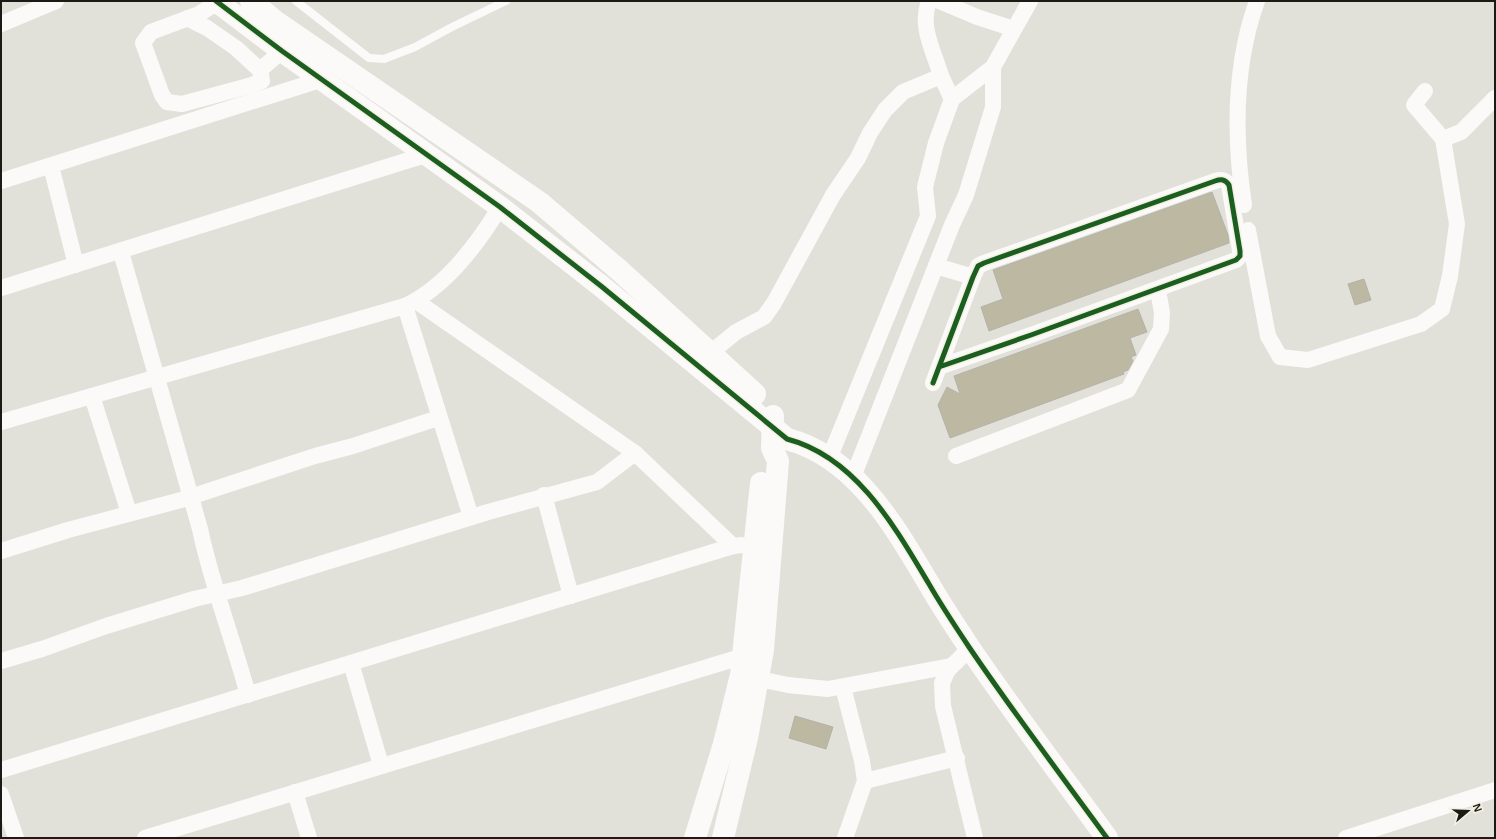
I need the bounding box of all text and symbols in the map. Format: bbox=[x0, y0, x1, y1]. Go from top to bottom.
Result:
north arrow bbox=[1448, 791, 1488, 831]
text: N bbox=[1470, 802, 1484, 814]

